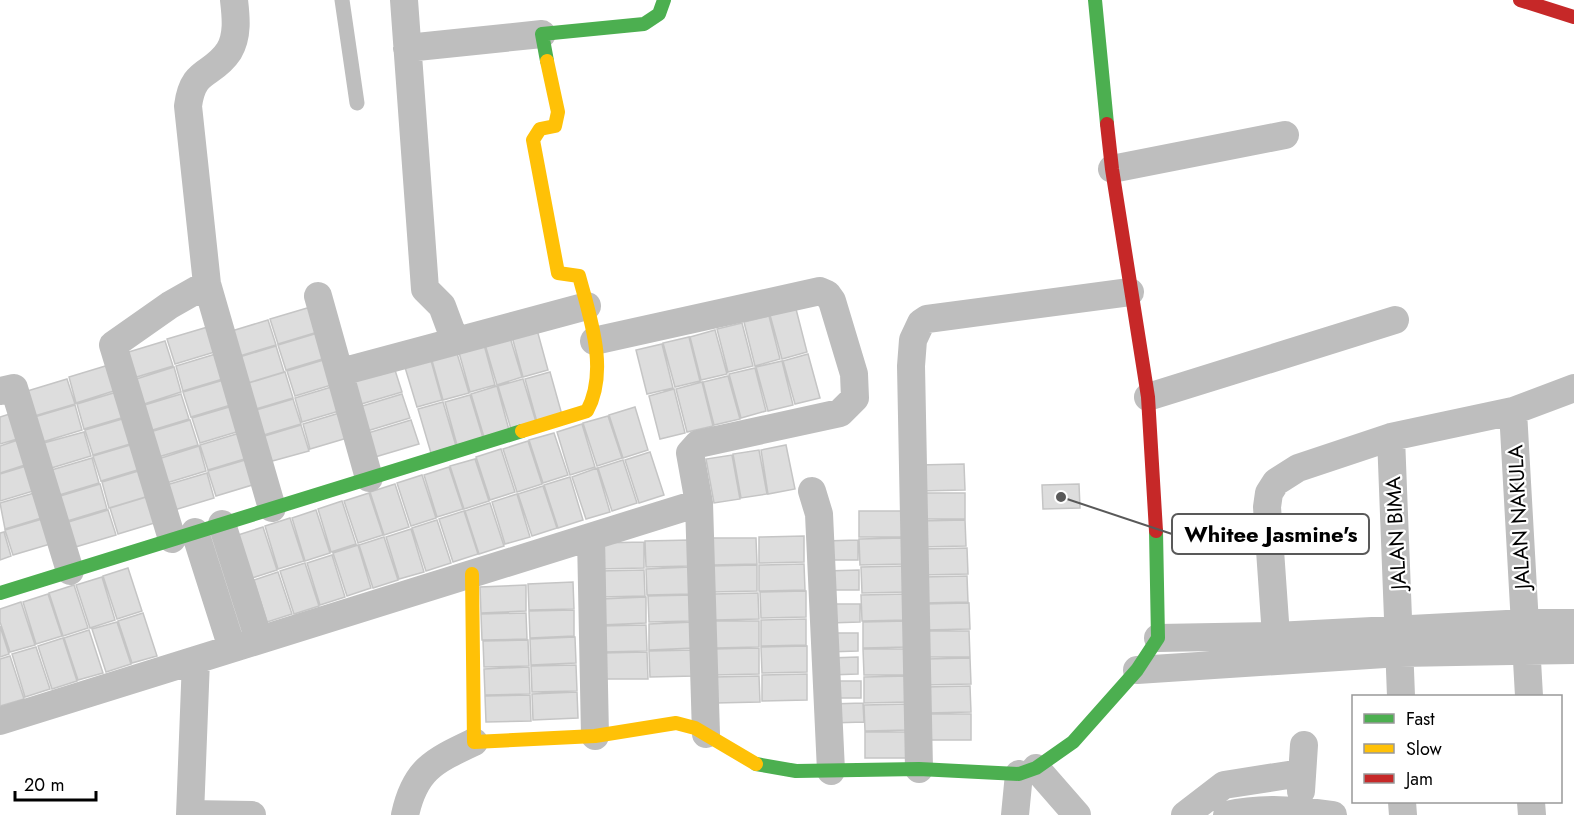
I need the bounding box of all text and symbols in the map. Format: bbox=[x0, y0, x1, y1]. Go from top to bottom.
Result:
street label: JALAN NAKULA bbox=[1500, 444, 1538, 593]
street label: JALAN BIMA bbox=[1378, 476, 1414, 593]
callout: Whitee Jasmine's bbox=[1172, 514, 1369, 554]
text: Whitee Jasmine's bbox=[1184, 518, 1358, 550]
legend bbox=[1352, 695, 1562, 803]
text: Fast bbox=[1406, 706, 1435, 732]
text: Slow bbox=[1406, 736, 1443, 762]
scale bar bbox=[15, 764, 96, 802]
text: Jam bbox=[1404, 766, 1433, 792]
text: 20 m bbox=[24, 772, 64, 798]

